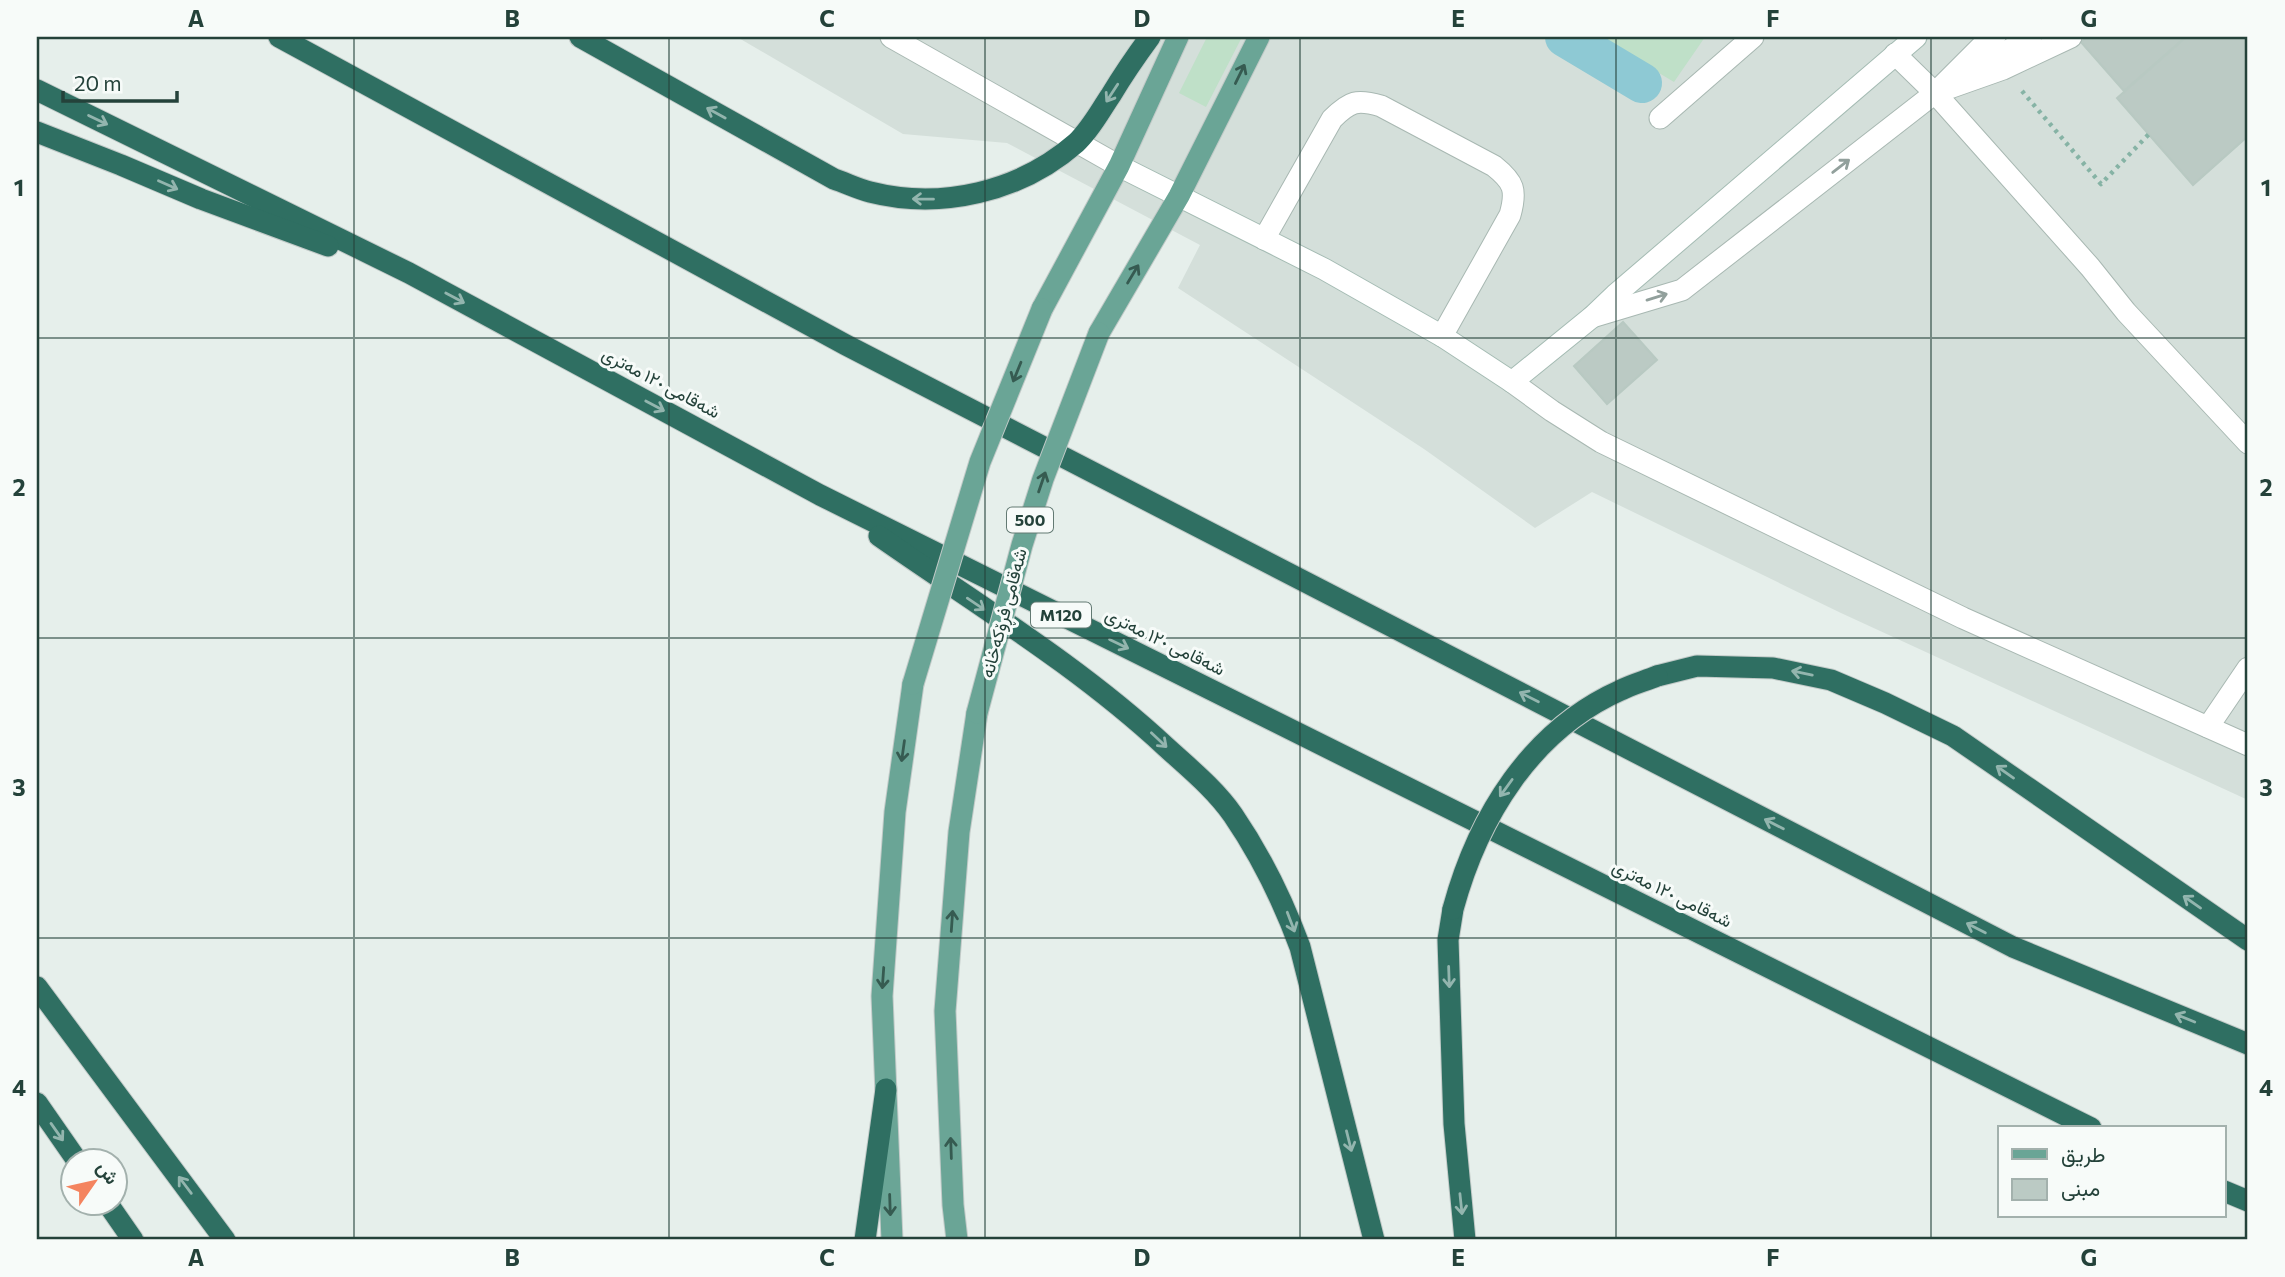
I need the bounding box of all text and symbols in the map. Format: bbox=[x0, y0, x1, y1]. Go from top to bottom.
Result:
text: A bbox=[188, 4, 205, 32]
text: B bbox=[504, 4, 520, 32]
text: C bbox=[819, 4, 835, 32]
text: D bbox=[1134, 4, 1151, 32]
text: E bbox=[1451, 4, 1465, 32]
text: F bbox=[1766, 4, 1780, 32]
text: G bbox=[2081, 4, 2097, 32]
scale bar bbox=[63, 60, 177, 104]
one-way arrow bbox=[1234, 64, 1248, 85]
text: 20 m bbox=[74, 70, 122, 95]
one-way arrow bbox=[1105, 83, 1119, 103]
one-way arrow bbox=[706, 106, 727, 119]
one-way arrow bbox=[87, 114, 108, 128]
one-way arrow bbox=[1831, 158, 1850, 173]
text: 1 bbox=[14, 173, 24, 201]
text: 1 bbox=[2261, 173, 2271, 201]
one-way arrow bbox=[157, 179, 178, 192]
one-way arrow bbox=[912, 192, 935, 206]
one-way arrow bbox=[1126, 265, 1140, 285]
one-way arrow bbox=[1646, 290, 1668, 303]
one-way arrow bbox=[444, 292, 465, 305]
street label: شەقامی ١٢٠ مەتری bbox=[598, 342, 724, 423]
one-way arrow bbox=[1009, 360, 1022, 382]
one-way arrow bbox=[645, 399, 665, 413]
one-way arrow bbox=[1037, 472, 1049, 494]
text: 2 bbox=[12, 473, 26, 501]
text: 2 bbox=[2259, 473, 2273, 501]
road number: 500 bbox=[1007, 508, 1053, 533]
street label: شەقامی فڕۆکەخانە bbox=[975, 546, 1036, 681]
one-way arrow bbox=[966, 597, 985, 611]
road number: M120 bbox=[1031, 602, 1091, 628]
street label: شەقامی ١٢٠ مەتری bbox=[1102, 603, 1229, 680]
one-way arrow bbox=[1108, 638, 1129, 652]
one-way arrow bbox=[1791, 666, 1814, 680]
one-way arrow bbox=[1519, 690, 1539, 704]
one-way arrow bbox=[1150, 731, 1167, 748]
one-way arrow bbox=[897, 740, 910, 762]
one-way arrow bbox=[1996, 765, 2015, 779]
text: 3 bbox=[12, 773, 26, 801]
text: 3 bbox=[2259, 773, 2273, 801]
one-way arrow bbox=[1499, 778, 1513, 797]
one-way arrow bbox=[1764, 816, 1785, 830]
street label: شەقامی ١٢٠ مەتری bbox=[1609, 855, 1736, 932]
one-way arrow bbox=[2183, 895, 2202, 909]
one-way arrow bbox=[946, 910, 959, 932]
one-way arrow bbox=[1285, 910, 1298, 932]
one-way arrow bbox=[1967, 921, 1987, 935]
one-way arrow bbox=[1443, 965, 1456, 988]
one-way arrow bbox=[876, 966, 889, 989]
one-way arrow bbox=[2175, 1011, 2197, 1024]
text: 4 bbox=[12, 1073, 26, 1101]
text: 4 bbox=[2259, 1073, 2273, 1101]
one-way arrow bbox=[50, 1122, 64, 1141]
legend bbox=[1998, 1126, 2226, 1218]
one-way arrow bbox=[1343, 1130, 1356, 1152]
one-way arrow bbox=[944, 1137, 957, 1160]
text: طريق bbox=[2061, 1141, 2106, 1168]
north arrow bbox=[60, 1148, 130, 1218]
text: ش bbox=[92, 1156, 125, 1189]
text: مبنى bbox=[2061, 1175, 2100, 1201]
one-way arrow bbox=[178, 1176, 193, 1195]
one-way arrow bbox=[1455, 1192, 1468, 1215]
one-way arrow bbox=[884, 1193, 897, 1216]
text: A bbox=[188, 1243, 205, 1271]
text: B bbox=[504, 1243, 520, 1271]
text: C bbox=[819, 1243, 835, 1271]
text: D bbox=[1134, 1243, 1151, 1271]
text: E bbox=[1451, 1243, 1465, 1271]
text: F bbox=[1766, 1243, 1780, 1271]
text: G bbox=[2081, 1243, 2097, 1271]

